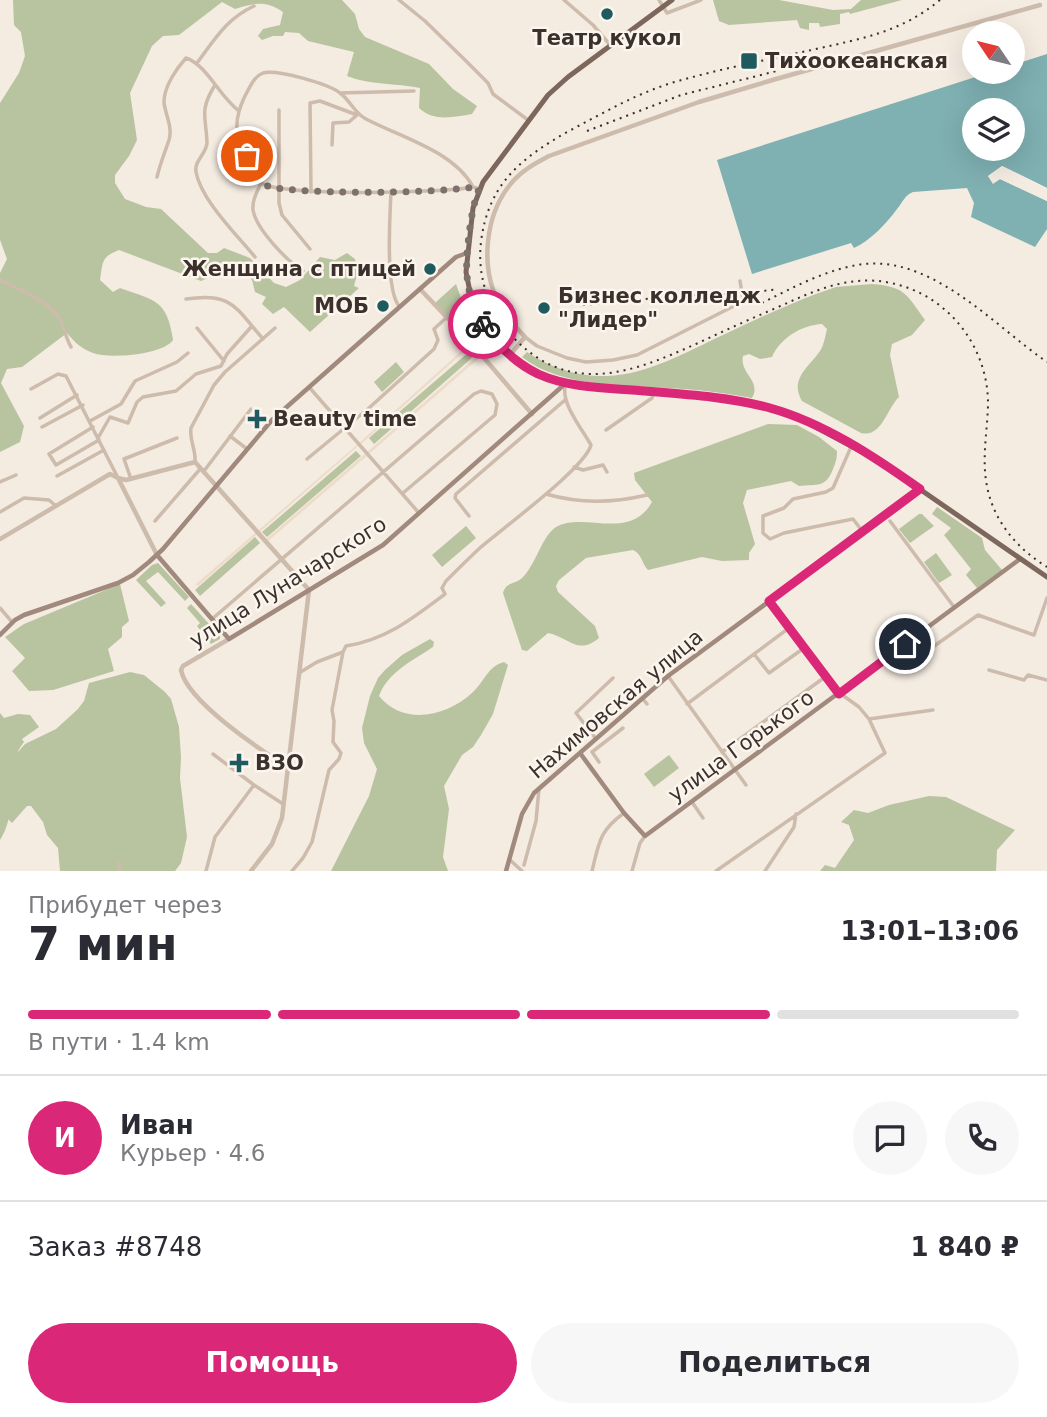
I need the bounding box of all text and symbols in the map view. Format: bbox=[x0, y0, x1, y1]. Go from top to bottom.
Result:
marker: Театр кукол bbox=[599, 6, 615, 22]
north arrow bbox=[962, 21, 1026, 84]
map controls bbox=[962, 21, 1025, 161]
place label: Театр кукол bbox=[532, 26, 682, 50]
place label: Тихоокеанская bbox=[765, 49, 948, 73]
marker: Тихоокеанская bbox=[739, 51, 759, 71]
button: layers bbox=[962, 98, 1025, 161]
pin bbox=[217, 126, 277, 186]
icon: bag bbox=[228, 137, 266, 175]
place label: Женщина с птицей bbox=[182, 257, 416, 281]
marker: Женщина с птицей bbox=[422, 261, 438, 277]
place label: Бизнес колледж "Лидер" bbox=[558, 284, 761, 332]
courier bbox=[448, 289, 518, 359]
place label: МОБ bbox=[314, 294, 369, 318]
marker: МОБ bbox=[375, 298, 391, 314]
marker: Бизнес колледж "Лидер" bbox=[536, 300, 552, 316]
icon: bike bbox=[464, 305, 502, 343]
place label: Beauty time bbox=[273, 407, 417, 431]
marker: Beauty time bbox=[247, 409, 267, 429]
street label: улица Луначарского bbox=[185, 511, 391, 653]
pin bbox=[875, 614, 935, 674]
street label: Нахимовская улица bbox=[524, 624, 708, 784]
icon: home bbox=[886, 625, 924, 663]
street label: улица Горького bbox=[664, 685, 818, 807]
place label: ВЗО bbox=[255, 751, 304, 775]
marker: ВЗО bbox=[229, 753, 249, 773]
text: Прибудет через bbox=[28, 892, 222, 918]
text: 13:01–13:06 bbox=[840, 916, 1019, 946]
text: 7 мин bbox=[28, 917, 178, 971]
text: В пути · 1.4 km bbox=[28, 1029, 210, 1055]
button: chat bbox=[853, 1101, 927, 1175]
button: phone bbox=[945, 1101, 1019, 1175]
text: Иван bbox=[120, 1110, 194, 1140]
text: И bbox=[54, 1123, 76, 1153]
text: Курьер · 4.6 bbox=[120, 1140, 265, 1166]
text: Заказ #8748 bbox=[28, 1232, 202, 1262]
text: 1 840 ₽ bbox=[910, 1232, 1019, 1262]
button: Помощь bbox=[28, 1323, 517, 1403]
button: Поделиться bbox=[531, 1323, 1019, 1403]

